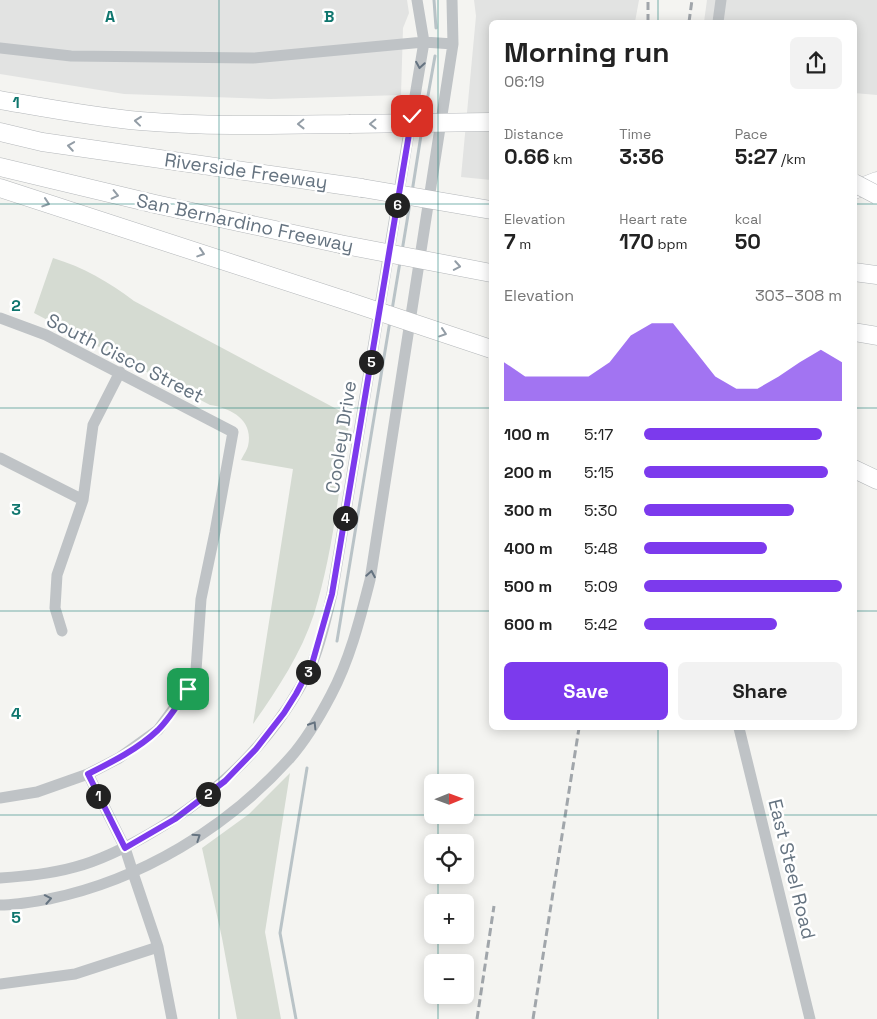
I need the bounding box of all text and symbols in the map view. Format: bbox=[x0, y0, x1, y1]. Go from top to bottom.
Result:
text: A bbox=[105, 6, 115, 27]
text: B bbox=[324, 6, 334, 27]
text: Morning run bbox=[504, 34, 669, 70]
button: share bbox=[790, 37, 842, 89]
one-way arrow bbox=[416, 61, 426, 70]
text: 06:19 bbox=[504, 71, 545, 92]
text: 1 bbox=[12, 92, 20, 113]
pin bbox=[391, 95, 433, 137]
icon: check bbox=[398, 102, 426, 130]
one-way arrow bbox=[134, 115, 142, 126]
one-way arrow bbox=[296, 119, 304, 130]
one-way arrow bbox=[368, 119, 376, 129]
text: Distance bbox=[504, 125, 564, 143]
text: Time bbox=[619, 125, 651, 143]
text: Pace bbox=[735, 125, 767, 143]
one-way arrow bbox=[66, 142, 75, 152]
text: 0.66 bbox=[504, 143, 549, 170]
text: 3:36 bbox=[619, 143, 664, 170]
text: 5:27 bbox=[735, 143, 777, 170]
street label: Riverside Freeway bbox=[163, 147, 329, 195]
text: km bbox=[549, 150, 573, 168]
text: /km bbox=[777, 150, 806, 168]
street label: San Bernardino Freeway bbox=[134, 188, 356, 258]
one-way arrow bbox=[111, 189, 120, 200]
pin: 6 bbox=[384, 192, 410, 218]
text: 6 bbox=[393, 196, 402, 214]
one-way arrow bbox=[42, 197, 50, 207]
text: Elevation bbox=[504, 210, 565, 228]
text: Heart rate bbox=[619, 210, 687, 228]
text: kcal bbox=[735, 210, 762, 228]
text: 7 bbox=[504, 228, 516, 255]
text: 170 bbox=[619, 228, 654, 255]
text: 50 bbox=[735, 228, 761, 255]
text: m bbox=[516, 235, 531, 253]
text: bpm bbox=[654, 235, 688, 253]
one-way arrow bbox=[196, 248, 205, 258]
one-way arrow bbox=[452, 261, 461, 271]
text: Elevation bbox=[504, 285, 574, 306]
text: 303–308 m bbox=[755, 285, 842, 306]
text: 2 bbox=[11, 295, 21, 316]
street label: South Cisco Street bbox=[42, 308, 208, 408]
one-way arrow bbox=[439, 327, 447, 337]
pin: 5 bbox=[358, 350, 384, 374]
text: 5 bbox=[367, 353, 376, 371]
street label: Cooley Drive bbox=[320, 379, 362, 495]
text: 100 m bbox=[504, 424, 550, 445]
text: 5:17 bbox=[584, 424, 613, 445]
text: 200 m bbox=[504, 462, 552, 483]
text: 5:15 bbox=[584, 462, 614, 483]
text: 3 bbox=[11, 499, 21, 520]
text: 300 m bbox=[504, 500, 552, 521]
text: 5:30 bbox=[584, 500, 618, 521]
pin: 4 bbox=[332, 506, 358, 530]
text: 4 bbox=[341, 509, 350, 527]
text: 400 m bbox=[504, 538, 553, 559]
text: 5:48 bbox=[584, 538, 618, 559]
one-way arrow bbox=[366, 570, 376, 579]
text: 500 m bbox=[504, 576, 552, 597]
text: 5:09 bbox=[584, 576, 618, 597]
text: 600 m bbox=[504, 614, 552, 635]
text: 5:42 bbox=[584, 614, 617, 635]
pin: 3 bbox=[296, 660, 320, 684]
button: Save bbox=[504, 662, 668, 720]
button: Share bbox=[678, 662, 842, 720]
text: 3 bbox=[304, 663, 313, 681]
pin bbox=[167, 668, 209, 710]
icon: arrive bbox=[174, 675, 202, 703]
text: 4 bbox=[11, 703, 21, 724]
one-way arrow bbox=[306, 721, 316, 730]
north arrow bbox=[424, 774, 474, 824]
map controls bbox=[424, 774, 474, 1004]
pin: 2 bbox=[196, 782, 220, 806]
pin: 1 bbox=[86, 784, 110, 808]
text: 2 bbox=[204, 785, 213, 803]
text: 1 bbox=[95, 787, 102, 805]
street label: East Steel Road bbox=[762, 796, 822, 942]
one-way arrow bbox=[191, 834, 201, 843]
button: locate bbox=[424, 834, 474, 884]
one-way arrow bbox=[44, 894, 53, 904]
button: + bbox=[424, 894, 474, 944]
text: 5 bbox=[11, 907, 21, 928]
button: − bbox=[424, 954, 474, 1004]

